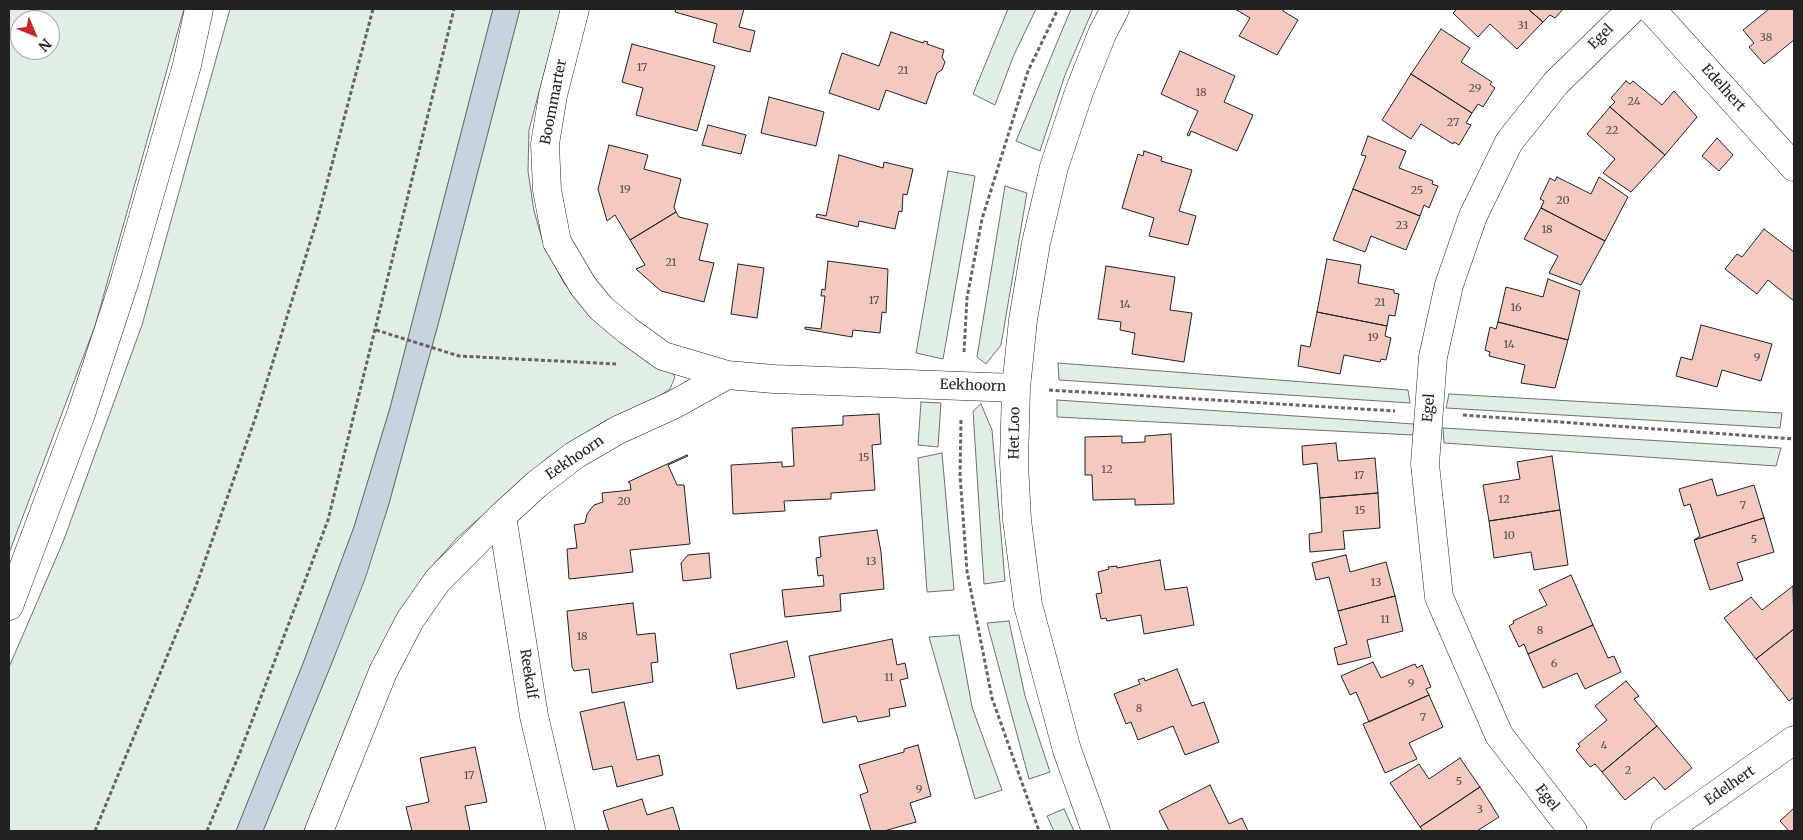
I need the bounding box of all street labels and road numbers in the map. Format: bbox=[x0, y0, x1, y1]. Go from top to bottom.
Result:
street label: Egel bbox=[1585, 21, 1617, 53]
street label: Boommarter bbox=[537, 58, 571, 146]
street label: Edelhert bbox=[1698, 61, 1748, 115]
street label: Eekhoorn bbox=[939, 376, 1007, 396]
street label: Egel bbox=[1420, 393, 1438, 423]
street label: Het Loo bbox=[1006, 407, 1024, 459]
street label: Eekhoorn bbox=[543, 432, 607, 484]
street label: Reekalf bbox=[516, 648, 540, 700]
street label: Edelhert bbox=[1702, 763, 1758, 809]
street label: Egel bbox=[1532, 781, 1562, 815]

